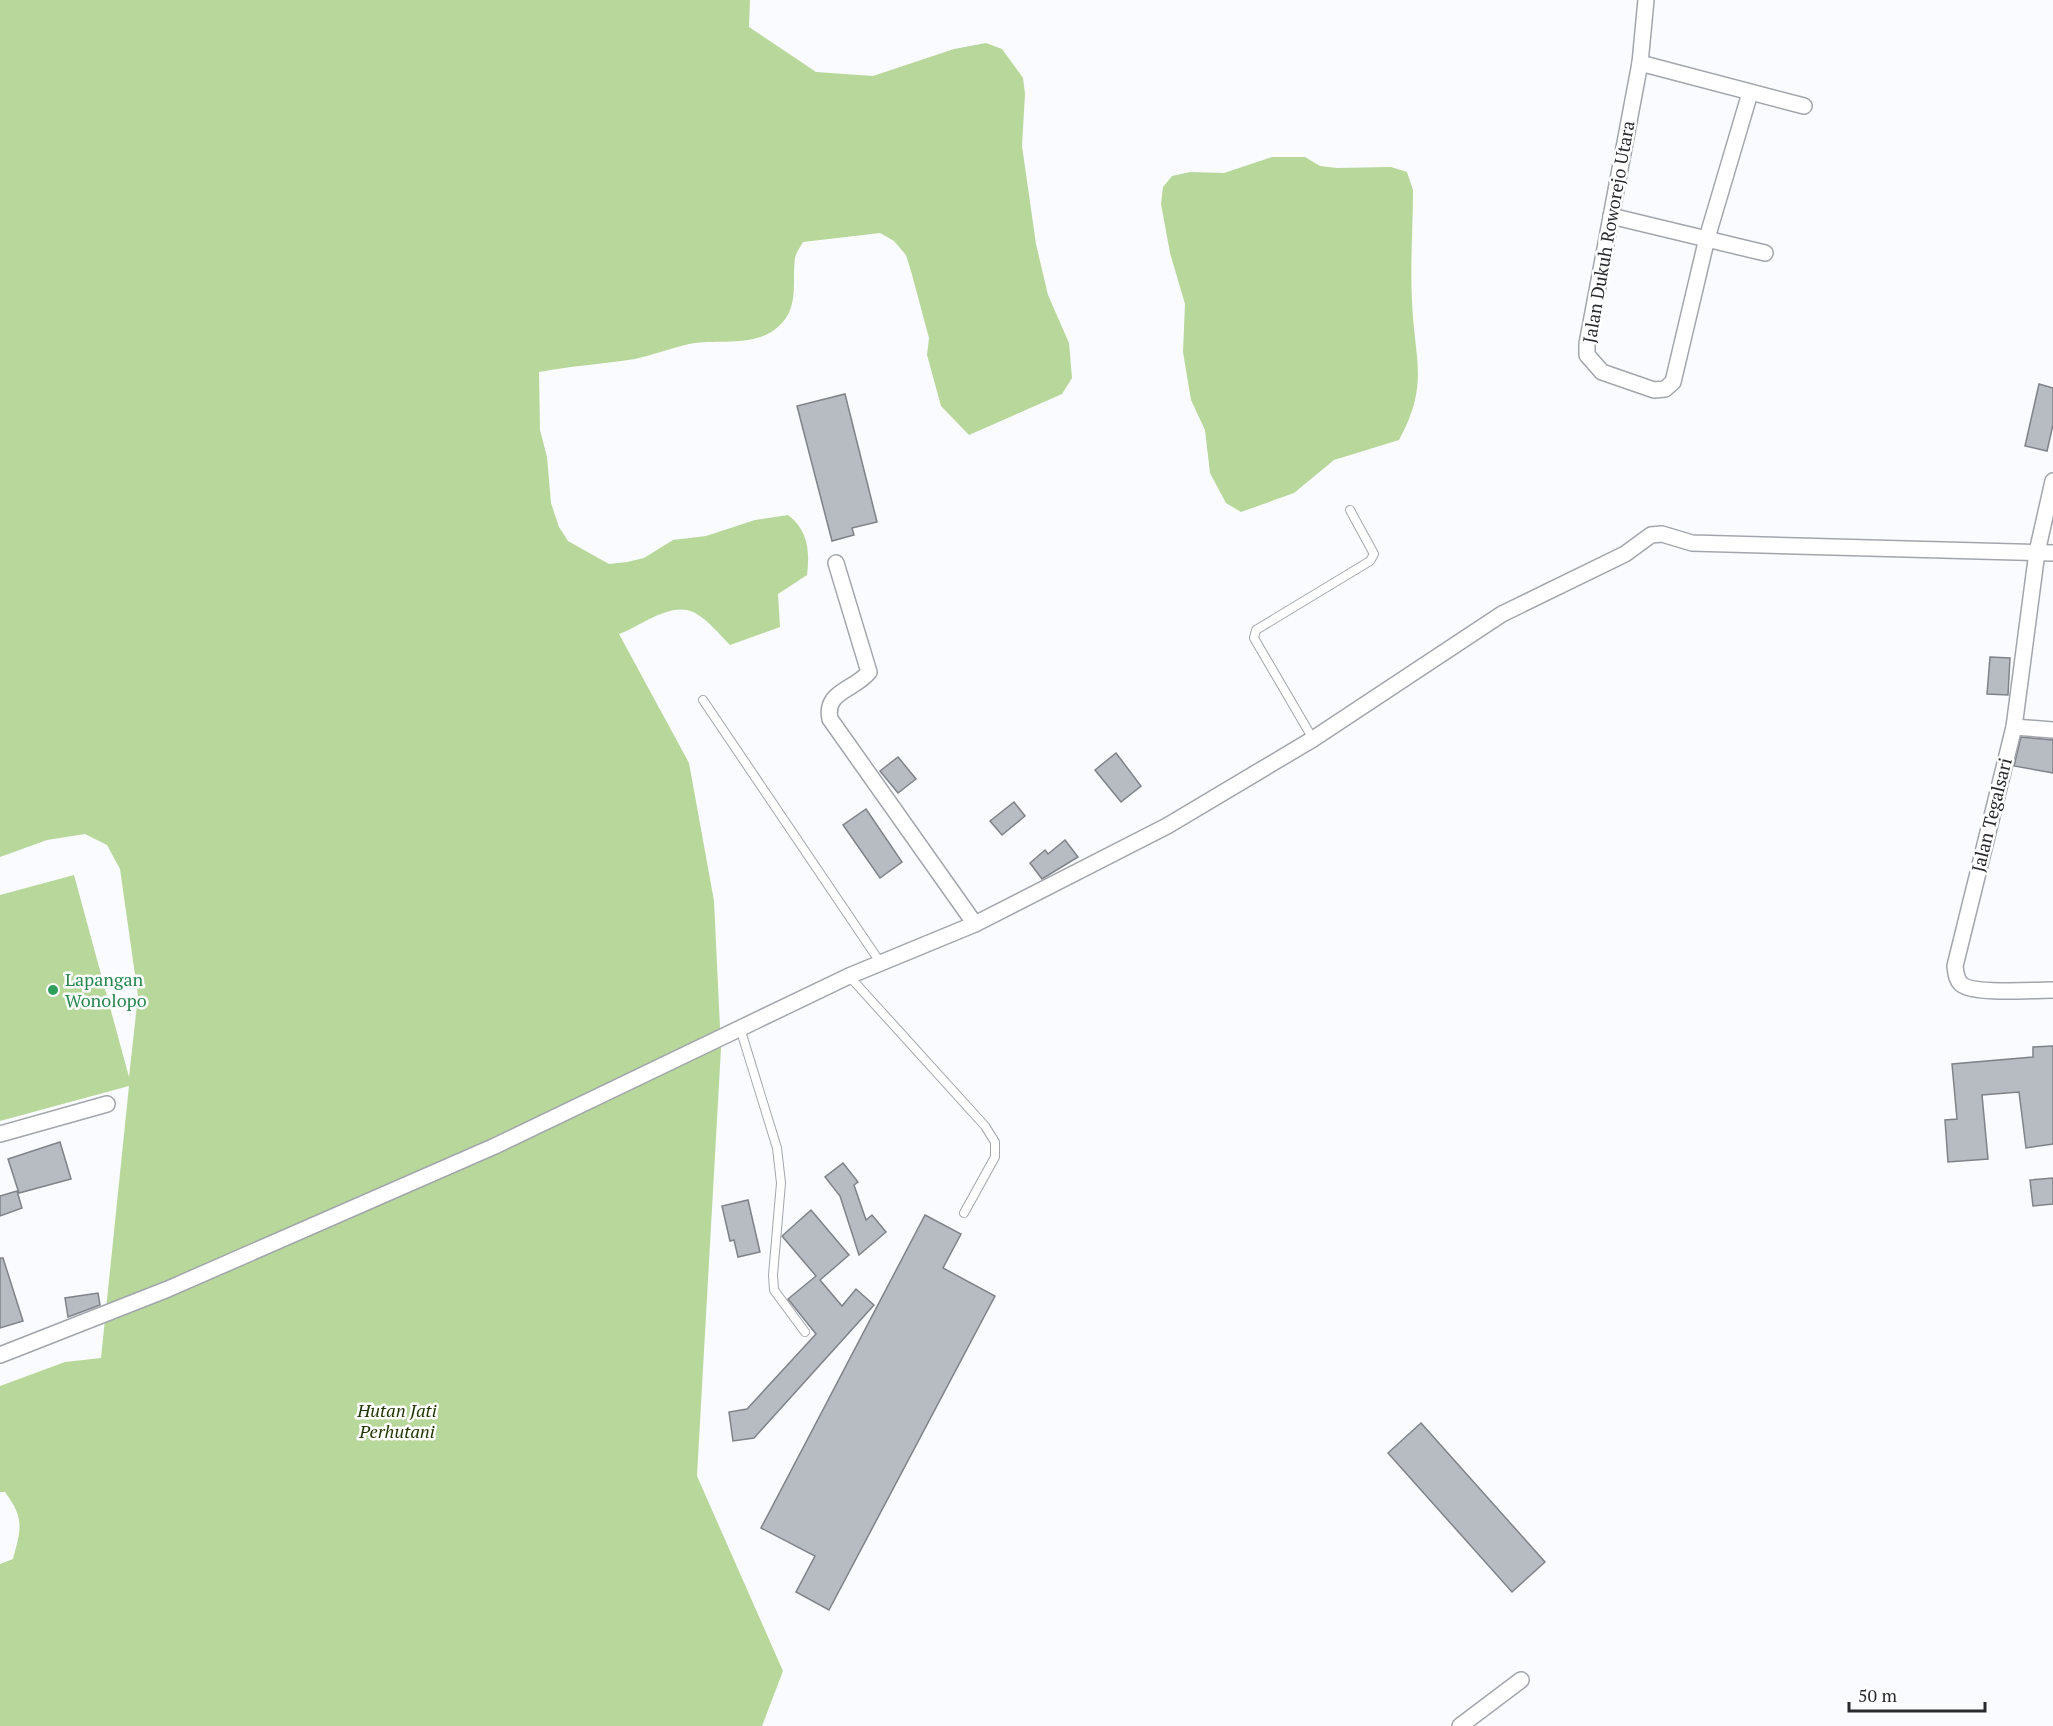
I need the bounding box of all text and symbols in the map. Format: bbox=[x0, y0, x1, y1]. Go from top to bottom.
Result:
street label: Jalan Dukuh Roworejo Utara bbox=[1577, 119, 1639, 345]
street label: Jalan Tegalsari bbox=[1965, 755, 2017, 874]
place label: Lapangan Wonolopo bbox=[65, 967, 147, 1012]
marker: Lapangan Wonolopo bbox=[46, 983, 60, 997]
park label: Hutan Jati Perhutani bbox=[356, 1398, 437, 1443]
scale bar bbox=[1849, 1675, 1986, 1713]
text: 50 m bbox=[1858, 1683, 1898, 1707]

